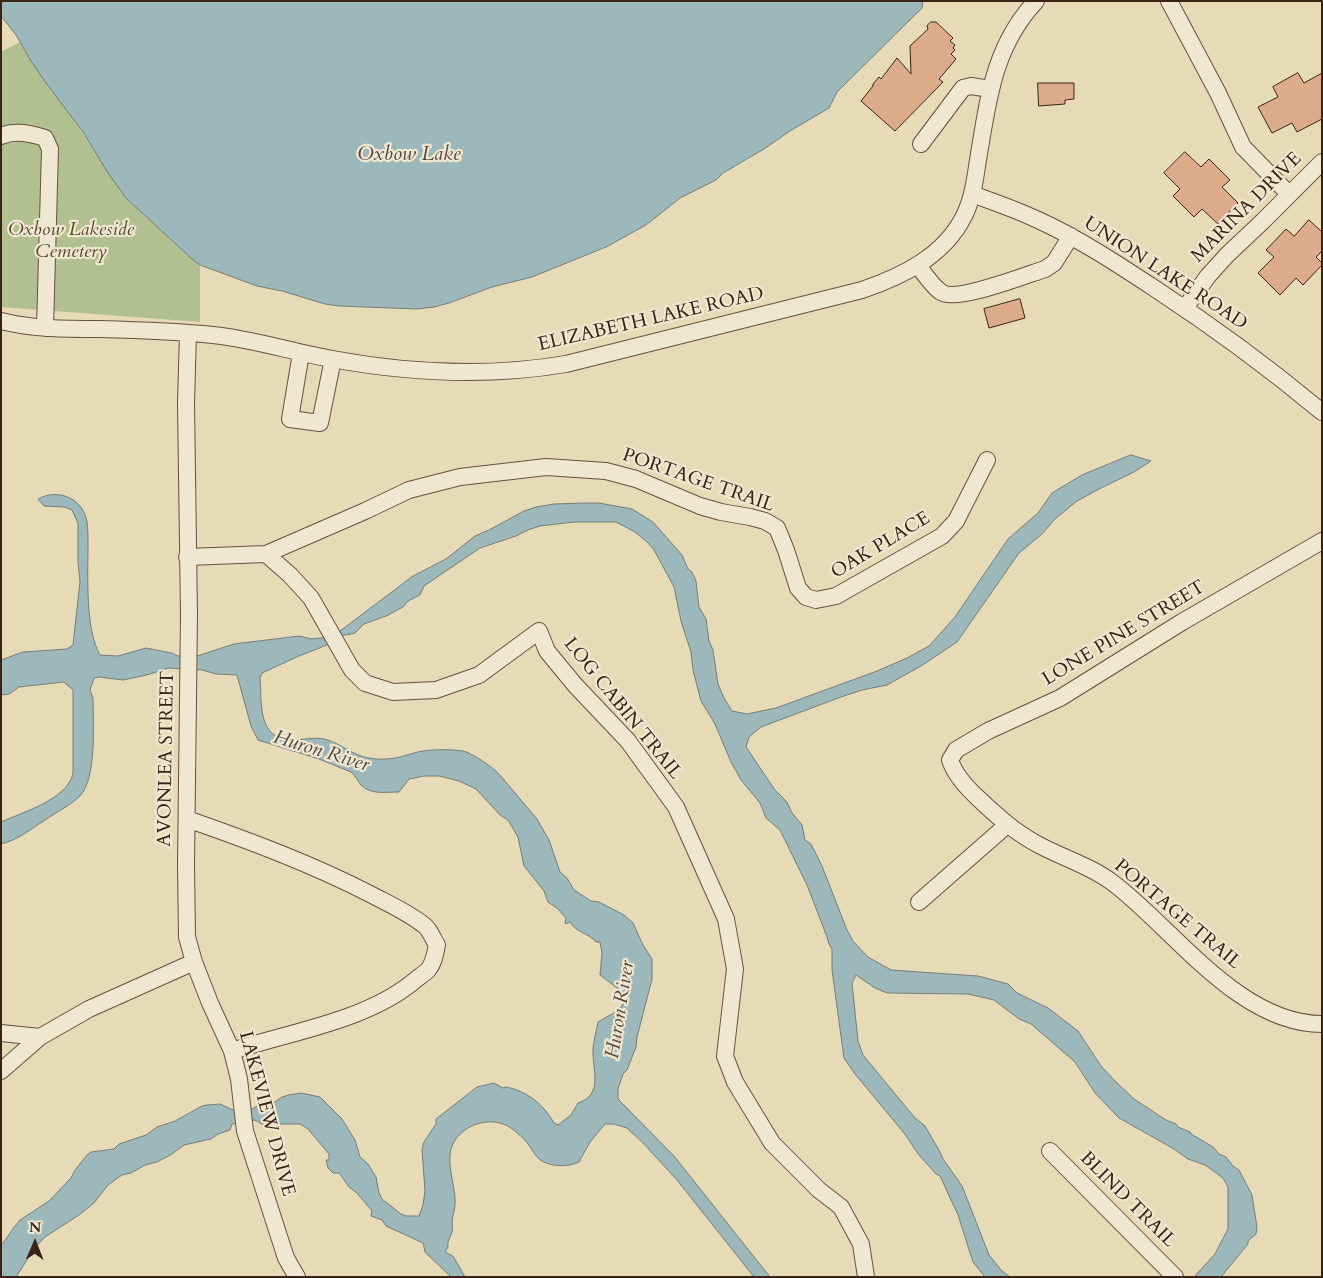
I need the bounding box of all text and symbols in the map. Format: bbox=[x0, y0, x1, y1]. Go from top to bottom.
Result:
water label: Oxbow Lake bbox=[357, 143, 461, 167]
street label: MARINA DRIVE bbox=[1187, 148, 1307, 268]
street label: UNION LAKE ROAD bbox=[1079, 213, 1251, 335]
park label: Oxbow Lakeside Cemetery bbox=[8, 220, 134, 264]
street label: ELIZABETH LAKE ROAD bbox=[536, 283, 766, 357]
street label: PORTAGE TRAIL bbox=[619, 444, 777, 518]
street label: OAK PLACE bbox=[827, 507, 935, 585]
street label: LONE PINE STREET bbox=[1039, 576, 1209, 692]
street label: LOG CABIN TRAIL bbox=[558, 634, 686, 784]
street label: AVONLEA STREET bbox=[154, 671, 180, 847]
water label: Huron River bbox=[270, 726, 372, 778]
street label: PORTAGE TRAIL bbox=[1109, 855, 1245, 975]
water label: Huron River bbox=[601, 959, 641, 1061]
street label: LAKEVIEW DRIVE bbox=[233, 1029, 299, 1199]
street label: BLIND TRAIL bbox=[1074, 1147, 1180, 1253]
north arrow bbox=[10, 1218, 60, 1268]
text: N bbox=[29, 1218, 42, 1237]

